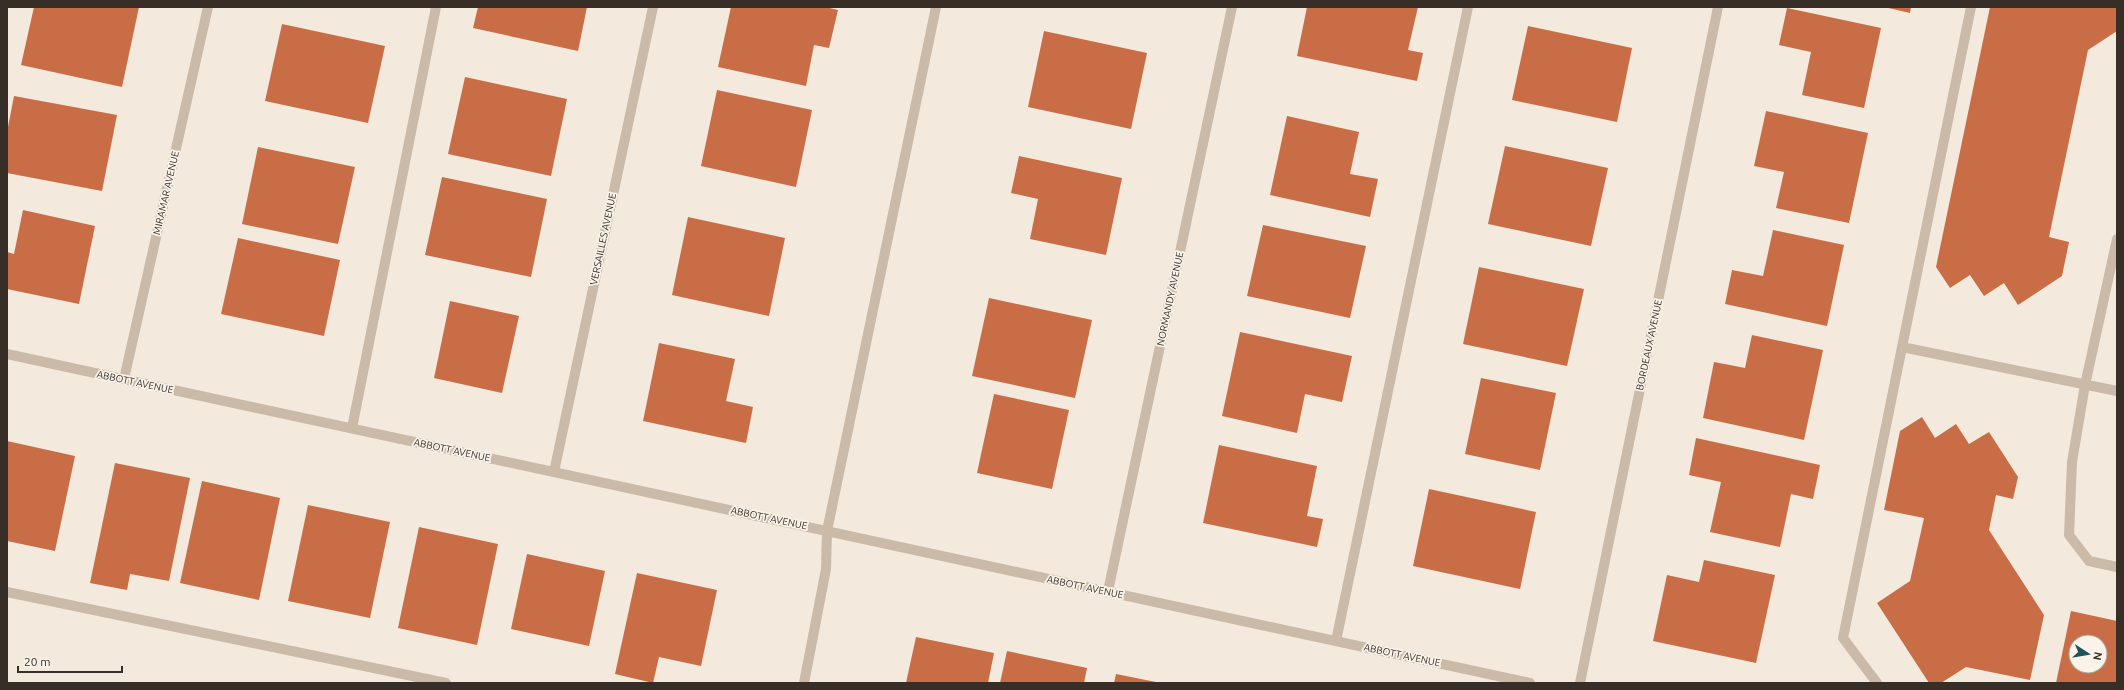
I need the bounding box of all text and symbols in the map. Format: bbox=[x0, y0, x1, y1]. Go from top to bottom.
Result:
street label: MIRAMAR AVENUE bbox=[151, 150, 181, 236]
street label: VERSAILLES AVENUE bbox=[588, 192, 618, 286]
street label: NORMANDY AVENUE bbox=[1155, 251, 1185, 347]
street label: BORDEAUX AVENUE bbox=[1634, 298, 1664, 391]
street label: ABBOTT AVENUE bbox=[96, 369, 175, 396]
street label: ABBOTT AVENUE bbox=[413, 437, 492, 464]
street label: ABBOTT AVENUE bbox=[730, 505, 809, 532]
street label: ABBOTT AVENUE bbox=[1046, 574, 1125, 601]
north arrow bbox=[2068, 634, 2108, 674]
street label: ABBOTT AVENUE bbox=[1363, 642, 1442, 669]
scale bar bbox=[18, 648, 122, 674]
text: N bbox=[2091, 651, 2105, 661]
text: 20 m bbox=[24, 655, 51, 668]

